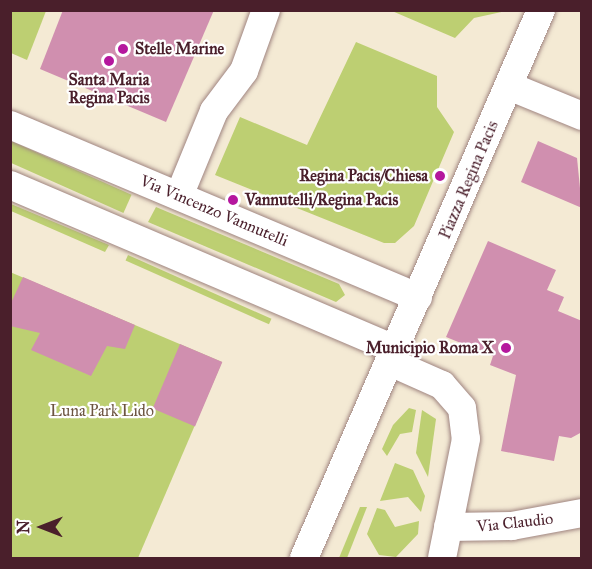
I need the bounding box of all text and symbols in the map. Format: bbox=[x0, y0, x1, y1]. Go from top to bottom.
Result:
place label: Stelle Marine bbox=[135, 39, 224, 59]
marker: Stelle Marine bbox=[116, 42, 130, 56]
marker: Santa Maria Regina Pacis bbox=[102, 54, 116, 68]
place label: Santa Maria Regina Pacis bbox=[68, 70, 150, 108]
street label: Piazza Regina Pacis bbox=[435, 118, 503, 242]
place label: Regina Pacis/Chiesa bbox=[299, 166, 428, 186]
marker: Regina Pacis/Chiesa bbox=[433, 169, 447, 183]
street label: Via Vincenzo Vannutelli bbox=[137, 171, 291, 251]
place label: Vannutelli/Regina Pacis bbox=[245, 190, 398, 210]
marker: Vannutelli/Regina Pacis bbox=[226, 193, 240, 207]
place label: Municipio Roma X bbox=[366, 338, 494, 358]
marker: Municipio Roma X bbox=[499, 341, 513, 355]
park label: Luna Park Lido bbox=[50, 401, 154, 421]
north arrow bbox=[12, 497, 72, 557]
street label: Via Claudio bbox=[476, 509, 554, 537]
text: N bbox=[14, 520, 33, 534]

